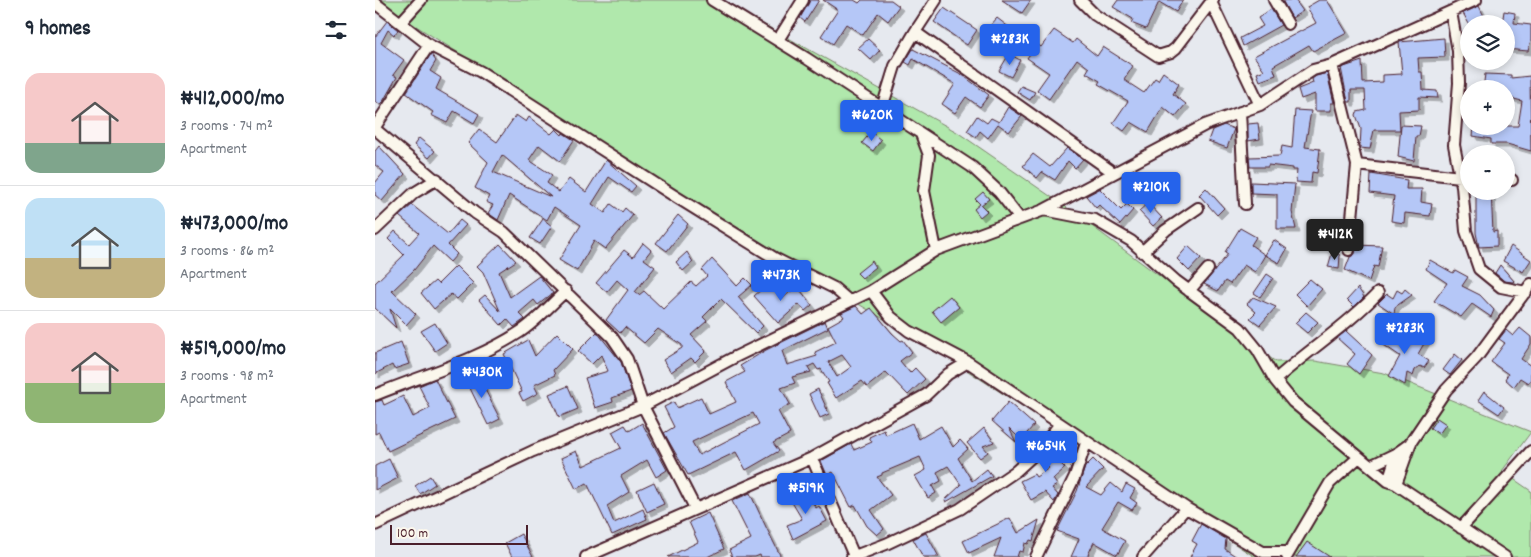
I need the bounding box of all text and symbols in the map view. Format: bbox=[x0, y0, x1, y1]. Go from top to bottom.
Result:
text: 9 homes bbox=[25, 15, 91, 45]
map controls bbox=[1460, 15, 1515, 200]
button: layers bbox=[1460, 15, 1515, 70]
icon: filters bbox=[322, 16, 350, 44]
pin: ₦283K bbox=[975, 23, 1045, 66]
text: ₦283K bbox=[991, 28, 1029, 51]
button: + bbox=[1460, 80, 1515, 135]
text: ₦412,000/mo bbox=[180, 85, 284, 115]
icon: home bbox=[65, 93, 125, 153]
pin: ₦620K bbox=[837, 100, 907, 142]
text: ₦620K bbox=[851, 104, 893, 127]
text: 3 rooms · 74 m² bbox=[180, 115, 273, 138]
text: Apartment bbox=[180, 138, 247, 161]
button: − bbox=[1460, 145, 1515, 200]
pin: ₦210K bbox=[1116, 172, 1186, 214]
text: ₦210K bbox=[1132, 176, 1170, 199]
text: ₦473,000/mo bbox=[180, 210, 288, 240]
icon: home bbox=[65, 218, 125, 278]
pin: ₦412K bbox=[1300, 218, 1370, 261]
text: ₦412K bbox=[1317, 223, 1353, 246]
text: 3 rooms · 86 m² bbox=[180, 240, 274, 263]
pin: ₦473K bbox=[746, 260, 816, 302]
text: Apartment bbox=[180, 263, 247, 286]
text: ₦473K bbox=[762, 264, 800, 287]
pin: ₦283K bbox=[1370, 312, 1440, 355]
text: ₦283K bbox=[1386, 317, 1424, 340]
text: ₦519,000/mo bbox=[180, 335, 286, 365]
icon: home bbox=[65, 343, 125, 403]
pin: ₦430K bbox=[447, 356, 517, 399]
text: ₦430K bbox=[462, 361, 502, 384]
text: 3 rooms · 98 m² bbox=[180, 365, 274, 388]
text: Apartment bbox=[180, 388, 247, 411]
pin: ₦654K bbox=[1011, 430, 1081, 473]
text: ₦654K bbox=[1026, 435, 1066, 458]
pin: ₦519K bbox=[771, 472, 841, 515]
text: ₦519K bbox=[788, 477, 824, 500]
scale bar bbox=[390, 522, 527, 545]
text: 100 m bbox=[397, 524, 428, 544]

